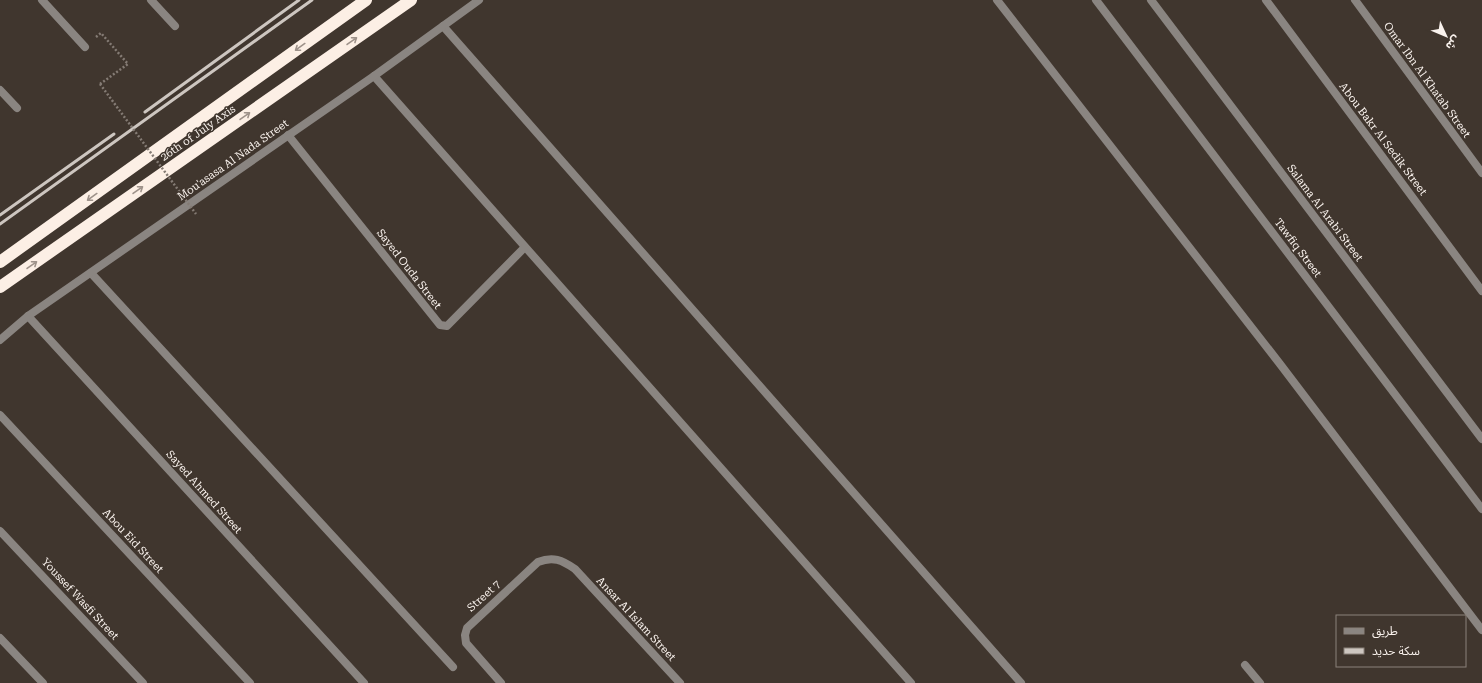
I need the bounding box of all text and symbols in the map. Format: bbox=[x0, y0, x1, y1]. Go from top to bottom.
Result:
north arrow bbox=[1426, 16, 1466, 56]
street label: Omar Ibn Al Khatab Street bbox=[1381, 20, 1473, 140]
text: ش bbox=[1443, 33, 1463, 53]
one-way arrow bbox=[346, 37, 357, 45]
one-way arrow bbox=[295, 43, 306, 52]
street label: Abou Bakr Al Sedik Street bbox=[1336, 80, 1430, 198]
street label: 26th of July Axis bbox=[158, 102, 238, 164]
one-way arrow bbox=[239, 112, 250, 120]
street label: Mou'asasa Al Nada Street bbox=[175, 117, 291, 203]
street label: Salama Al Arabi Street bbox=[1284, 162, 1366, 264]
one-way arrow bbox=[133, 186, 144, 194]
one-way arrow bbox=[87, 193, 98, 201]
street label: Tawfiq Street bbox=[1272, 216, 1324, 280]
street label: Sayed Ouda Street bbox=[374, 226, 444, 312]
one-way arrow bbox=[26, 261, 37, 269]
street label: Sayed Ahmed Street bbox=[163, 448, 245, 536]
street label: Abou Eid Street bbox=[100, 506, 166, 576]
street label: Youssef Wasfi Street bbox=[39, 555, 121, 643]
street label: Ansar Al Islam Street bbox=[594, 574, 678, 664]
street label: Street 7 bbox=[465, 578, 503, 614]
legend bbox=[1336, 615, 1466, 667]
text: طريق bbox=[1372, 624, 1398, 639]
text: سكة حديد bbox=[1372, 644, 1420, 658]

